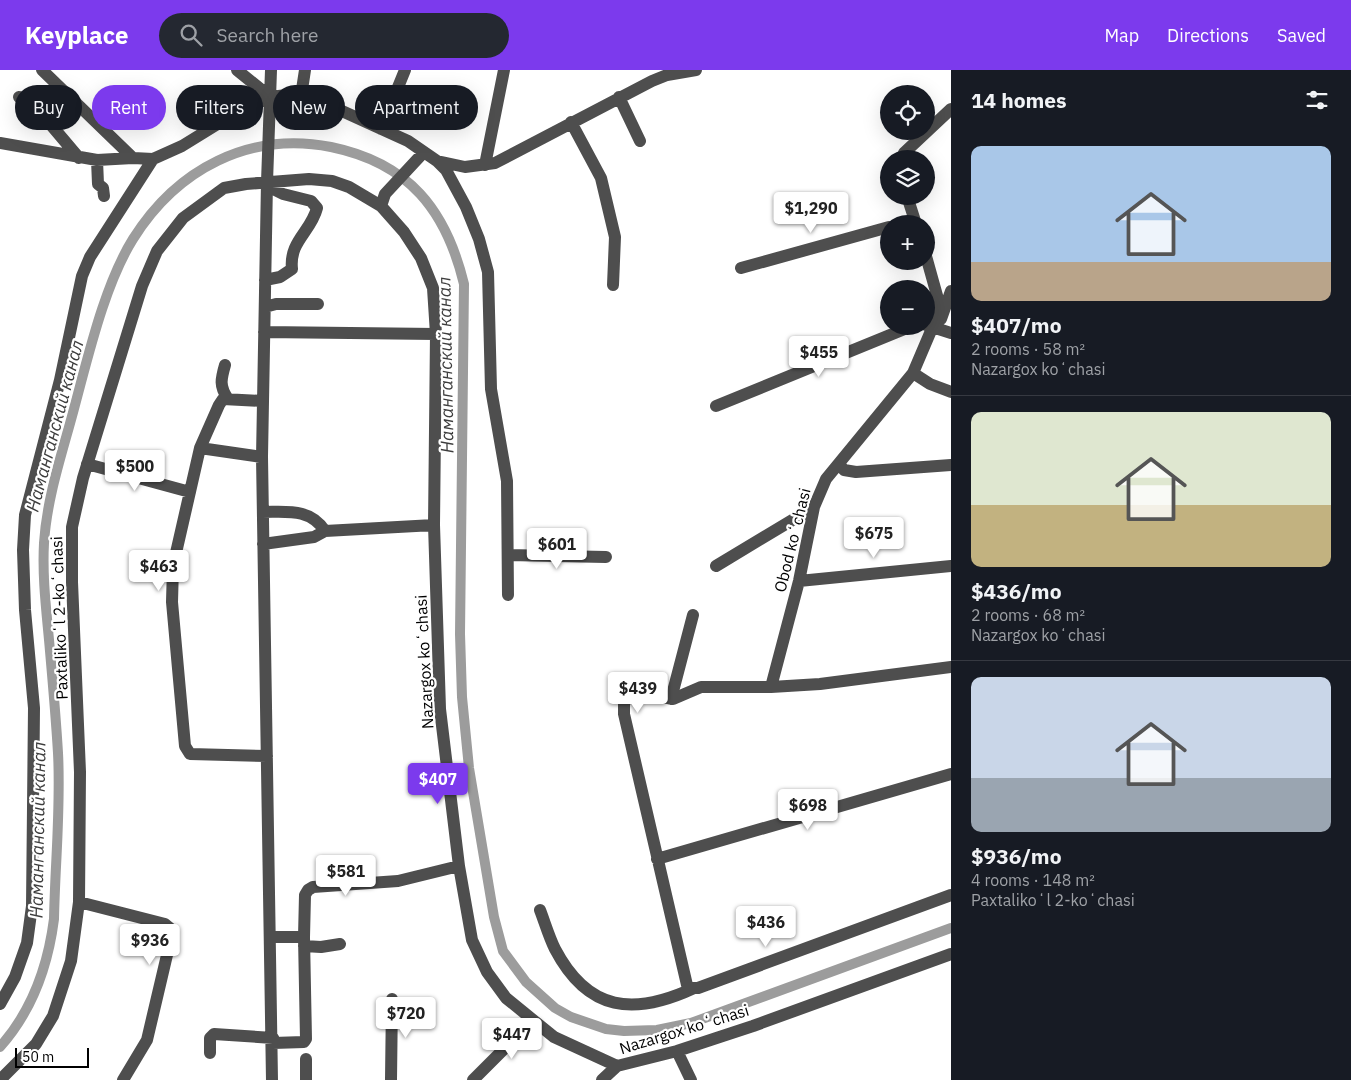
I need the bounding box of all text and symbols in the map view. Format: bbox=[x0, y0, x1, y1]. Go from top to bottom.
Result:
search box bbox=[159, 13, 509, 58]
text: Keyplace bbox=[25, 19, 129, 51]
icon: search bbox=[177, 21, 205, 49]
text: Search here bbox=[217, 23, 318, 47]
text: Map bbox=[1104, 24, 1139, 47]
text: Directions bbox=[1167, 24, 1249, 47]
text: Saved bbox=[1277, 24, 1326, 47]
chip: Buy bbox=[15, 85, 82, 130]
chip: Rent bbox=[92, 85, 166, 130]
chip: Filters bbox=[176, 85, 263, 130]
chip: New bbox=[273, 85, 345, 130]
chip: Apartment bbox=[355, 85, 478, 130]
map controls bbox=[880, 85, 935, 335]
button: locate bbox=[880, 85, 935, 140]
text: 14 homes bbox=[971, 86, 1067, 114]
icon: filters bbox=[1303, 86, 1331, 114]
button: layers bbox=[880, 150, 935, 205]
icon: home bbox=[1106, 179, 1196, 269]
pin: $1,290 bbox=[770, 191, 852, 234]
text: $1,290 bbox=[785, 198, 837, 218]
button: + bbox=[880, 215, 935, 270]
water label: Наманганский канал bbox=[432, 276, 459, 454]
button: − bbox=[880, 280, 935, 335]
text: $407/mo bbox=[971, 311, 1062, 339]
pin: $455 bbox=[789, 336, 849, 378]
water label: Наманганский канал bbox=[21, 337, 89, 514]
text: 2 rooms · 58 m² bbox=[971, 339, 1085, 359]
text: $455 bbox=[800, 342, 838, 362]
text: Nazargox koʻchasi bbox=[971, 359, 1106, 379]
icon: home bbox=[1106, 444, 1196, 534]
pin: $500 bbox=[105, 450, 165, 492]
text: $500 bbox=[116, 456, 154, 476]
street label: Obod koʻchasi bbox=[769, 486, 815, 594]
pin: $675 bbox=[844, 516, 904, 559]
text: $675 bbox=[855, 523, 893, 543]
pin: $601 bbox=[527, 528, 587, 570]
text: $601 bbox=[538, 534, 576, 554]
street label: Paxtalikoʻl 2-koʻchasi bbox=[46, 536, 72, 700]
pin: $463 bbox=[129, 550, 189, 592]
text: $463 bbox=[140, 556, 178, 576]
text: $436/mo bbox=[971, 577, 1062, 605]
street label: Nazargox koʻchasi bbox=[410, 594, 438, 730]
text: 2 rooms · 68 m² bbox=[971, 605, 1085, 625]
text: Nazargox koʻchasi bbox=[971, 625, 1106, 645]
pin: $439 bbox=[608, 672, 668, 714]
text: $439 bbox=[619, 678, 657, 698]
icon: home bbox=[1106, 709, 1196, 799]
water label: Наманганский канал bbox=[24, 741, 51, 919]
pin: $407 bbox=[408, 762, 468, 805]
text: $407 bbox=[419, 769, 457, 789]
pin: $698 bbox=[778, 788, 838, 831]
text: $698 bbox=[789, 795, 827, 815]
text: $936/mo bbox=[971, 842, 1062, 870]
pin: $581 bbox=[316, 854, 376, 897]
text: $581 bbox=[327, 861, 365, 881]
text: 4 rooms · 148 m² bbox=[971, 870, 1095, 890]
text: Paxtalikoʻl 2-koʻchasi bbox=[971, 890, 1135, 910]
pin: $436 bbox=[736, 906, 796, 948]
text: $436 bbox=[747, 912, 785, 932]
pin: $936 bbox=[120, 924, 180, 966]
text: $936 bbox=[131, 930, 169, 950]
pin: $720 bbox=[376, 996, 436, 1039]
street label: Nazargox koʻchasi bbox=[617, 1000, 751, 1058]
text: $720 bbox=[387, 1003, 425, 1023]
pin: $447 bbox=[482, 1018, 542, 1060]
text: $447 bbox=[493, 1024, 531, 1044]
scale bar bbox=[15, 1045, 89, 1068]
text: 50 m bbox=[22, 1048, 54, 1066]

